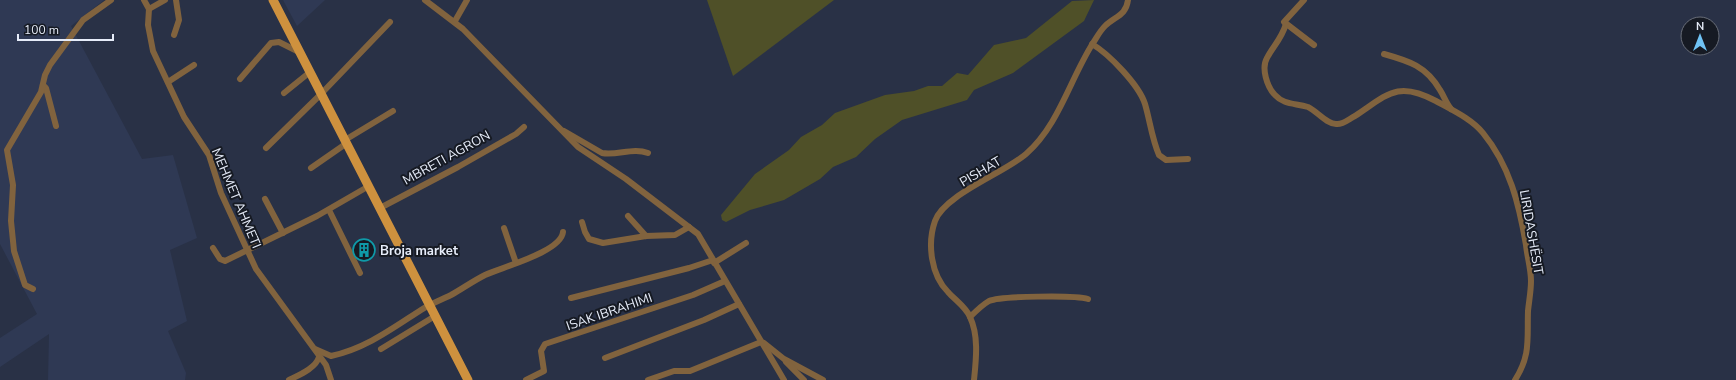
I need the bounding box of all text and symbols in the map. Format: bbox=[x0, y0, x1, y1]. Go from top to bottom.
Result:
scale bar bbox=[18, 16, 113, 42]
north arrow bbox=[1680, 16, 1720, 56]
text: N bbox=[1696, 19, 1704, 34]
text: 100 m bbox=[24, 22, 59, 38]
street label: MBRETI AGRON bbox=[399, 126, 493, 189]
street label: MEHMET AHMETI bbox=[207, 145, 265, 251]
street label: PISHAT bbox=[956, 152, 1005, 191]
street label: LIRIDASHËSIT bbox=[1515, 188, 1548, 276]
building icon: Broja market bbox=[351, 237, 377, 263]
place label: Broja market bbox=[380, 242, 459, 260]
street label: ISAK IBRAHIMI bbox=[564, 289, 655, 335]

